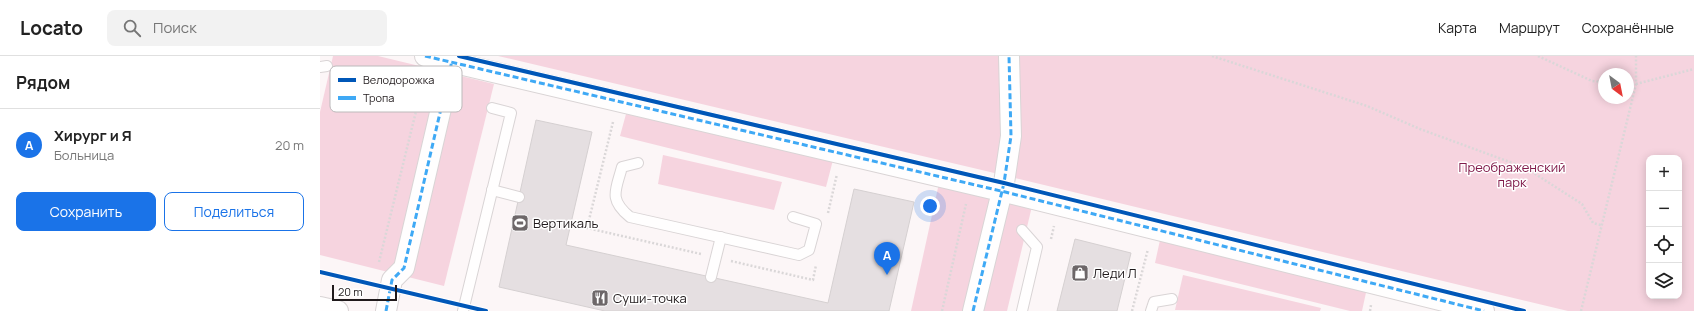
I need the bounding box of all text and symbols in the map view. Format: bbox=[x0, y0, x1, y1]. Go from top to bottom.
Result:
search box bbox=[107, 10, 387, 46]
text: Locato bbox=[20, 15, 83, 41]
icon: search bbox=[121, 17, 143, 39]
text: Поиск bbox=[153, 17, 197, 38]
text: Карта bbox=[1438, 18, 1477, 37]
text: Маршрут bbox=[1499, 18, 1560, 37]
text: Сохранённые bbox=[1582, 18, 1674, 37]
legend bbox=[330, 66, 462, 112]
north arrow bbox=[1598, 68, 1634, 104]
text: Рядом bbox=[16, 71, 70, 94]
text: Велодорожка bbox=[363, 72, 434, 87]
text: Тропа bbox=[363, 90, 394, 105]
text: Хирург и Я bbox=[54, 125, 132, 146]
text: A bbox=[25, 136, 33, 154]
text: 20 m bbox=[275, 136, 304, 154]
text: Больница bbox=[54, 146, 114, 164]
map controls bbox=[1646, 155, 1682, 299]
button: + bbox=[1646, 155, 1682, 191]
park label: Преображенский парк bbox=[1458, 158, 1566, 191]
button: − bbox=[1646, 191, 1682, 227]
button: Сохранить bbox=[16, 192, 156, 231]
button: Поделиться bbox=[164, 192, 304, 231]
your location bbox=[920, 196, 940, 216]
sports icon: Вертикаль bbox=[510, 213, 530, 233]
place label: Вертикаль bbox=[533, 214, 598, 232]
button: locate bbox=[1646, 227, 1682, 263]
pin: A bbox=[874, 242, 900, 275]
shop icon: Леди Л bbox=[1070, 263, 1090, 283]
button: layers bbox=[1646, 263, 1682, 299]
place label: Леди Л bbox=[1093, 264, 1137, 282]
scale bar bbox=[332, 283, 397, 302]
text: 20 m bbox=[338, 284, 363, 299]
restaurant icon: Суши-точка bbox=[590, 288, 610, 308]
place label: Суши-точка bbox=[613, 289, 687, 307]

